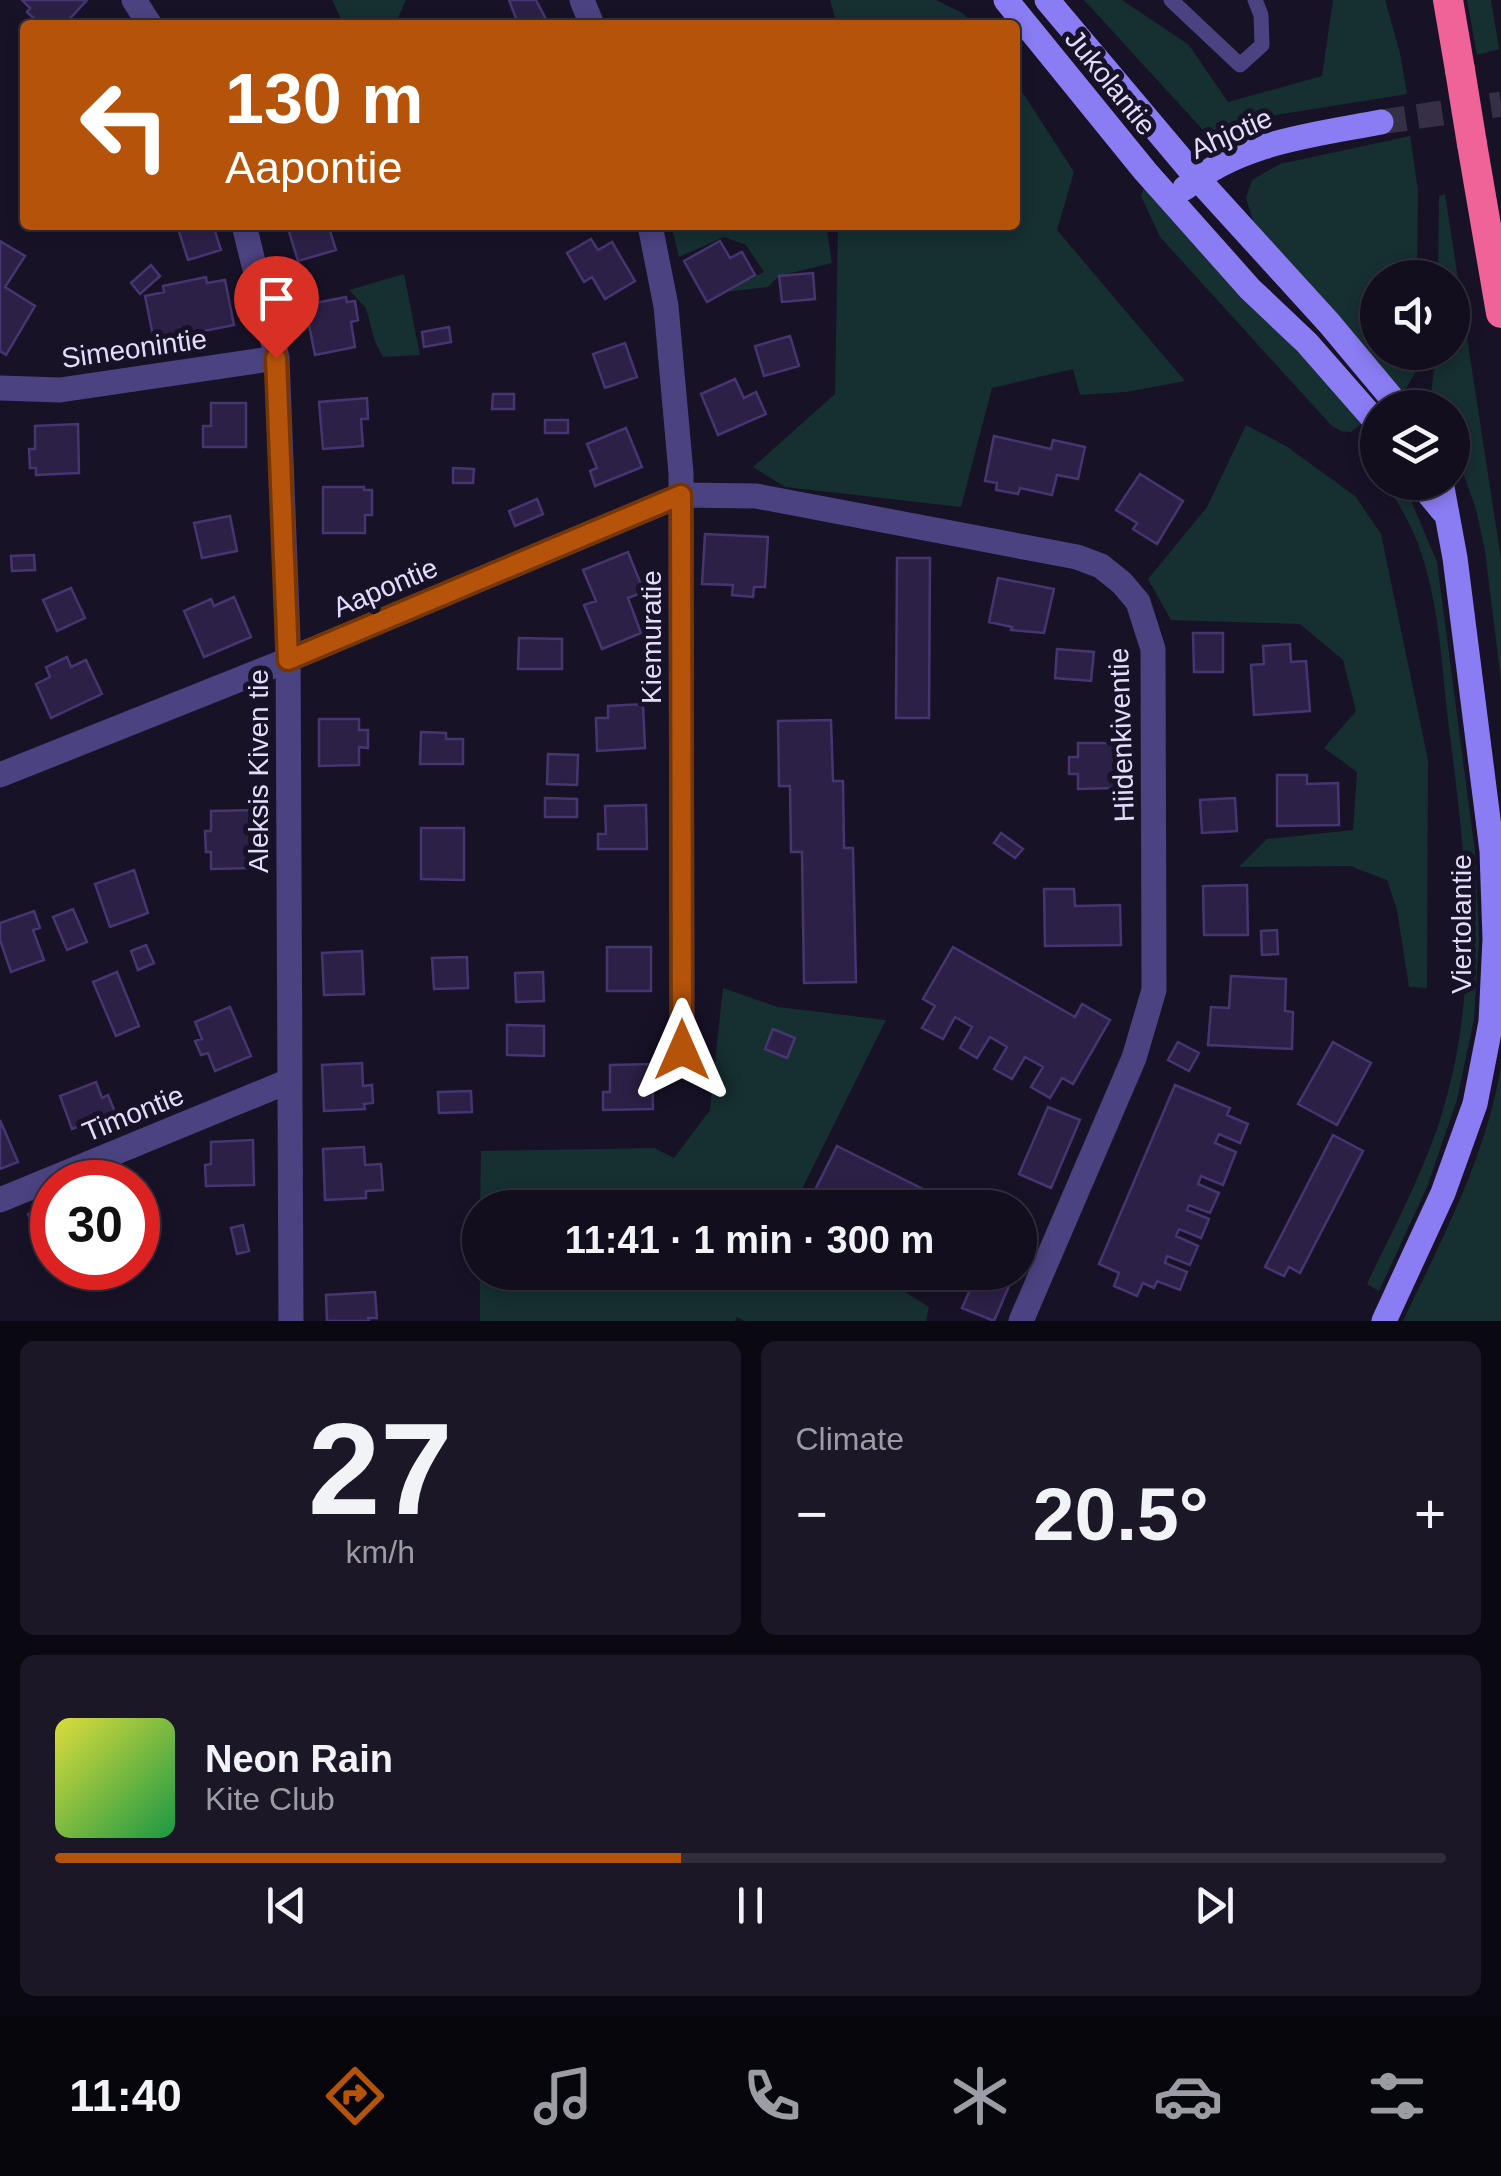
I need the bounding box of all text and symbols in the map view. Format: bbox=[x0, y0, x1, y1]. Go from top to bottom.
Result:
street label: Jukolantie bbox=[1059, 24, 1162, 141]
icon: left bbox=[60, 60, 190, 190]
text: 130 m bbox=[225, 60, 423, 138]
street label: Ahjotie bbox=[1186, 102, 1277, 165]
text: Aapontie bbox=[225, 142, 403, 193]
pin bbox=[234, 256, 319, 359]
map controls bbox=[1360, 260, 1470, 500]
button: sound bbox=[1360, 260, 1470, 370]
icon: arrive bbox=[249, 271, 304, 326]
street label: Simeonintie bbox=[59, 323, 209, 374]
button: layers bbox=[1360, 390, 1470, 500]
street label: Aapontie bbox=[328, 552, 442, 623]
street label: Kiemuratie bbox=[636, 570, 667, 704]
street label: Hiidenkiventie bbox=[1103, 647, 1140, 823]
street label: Aleksis Kiven tie bbox=[243, 669, 274, 873]
street label: Viertolantie bbox=[1446, 854, 1477, 994]
position arrow bbox=[630, 998, 734, 1102]
street label: Timontie bbox=[78, 1079, 188, 1148]
speed limit sign: 30 bbox=[30, 1160, 160, 1290]
text: 11:41 · 1 min · 300 m bbox=[565, 1219, 934, 1261]
text: 27 bbox=[308, 1396, 453, 1542]
text: Climate bbox=[796, 1421, 904, 1457]
text: 20.5° bbox=[1033, 1472, 1209, 1556]
text: − bbox=[796, 1483, 828, 1545]
text: + bbox=[1414, 1483, 1446, 1545]
text: km/h bbox=[346, 1534, 415, 1570]
text: Neon Rain bbox=[205, 1738, 393, 1780]
text: Kite Club bbox=[205, 1781, 335, 1817]
icon: previous bbox=[259, 1878, 314, 1933]
icon: pause bbox=[723, 1878, 778, 1933]
icon: next bbox=[1187, 1878, 1242, 1933]
icon: directions bbox=[320, 2061, 390, 2131]
icon: music bbox=[528, 2061, 598, 2131]
icon: phone bbox=[737, 2061, 807, 2131]
icon: climate bbox=[945, 2061, 1015, 2131]
icon: car bbox=[1153, 2061, 1223, 2131]
icon: filters bbox=[1362, 2061, 1432, 2131]
text: 11:40 bbox=[69, 2070, 182, 2121]

